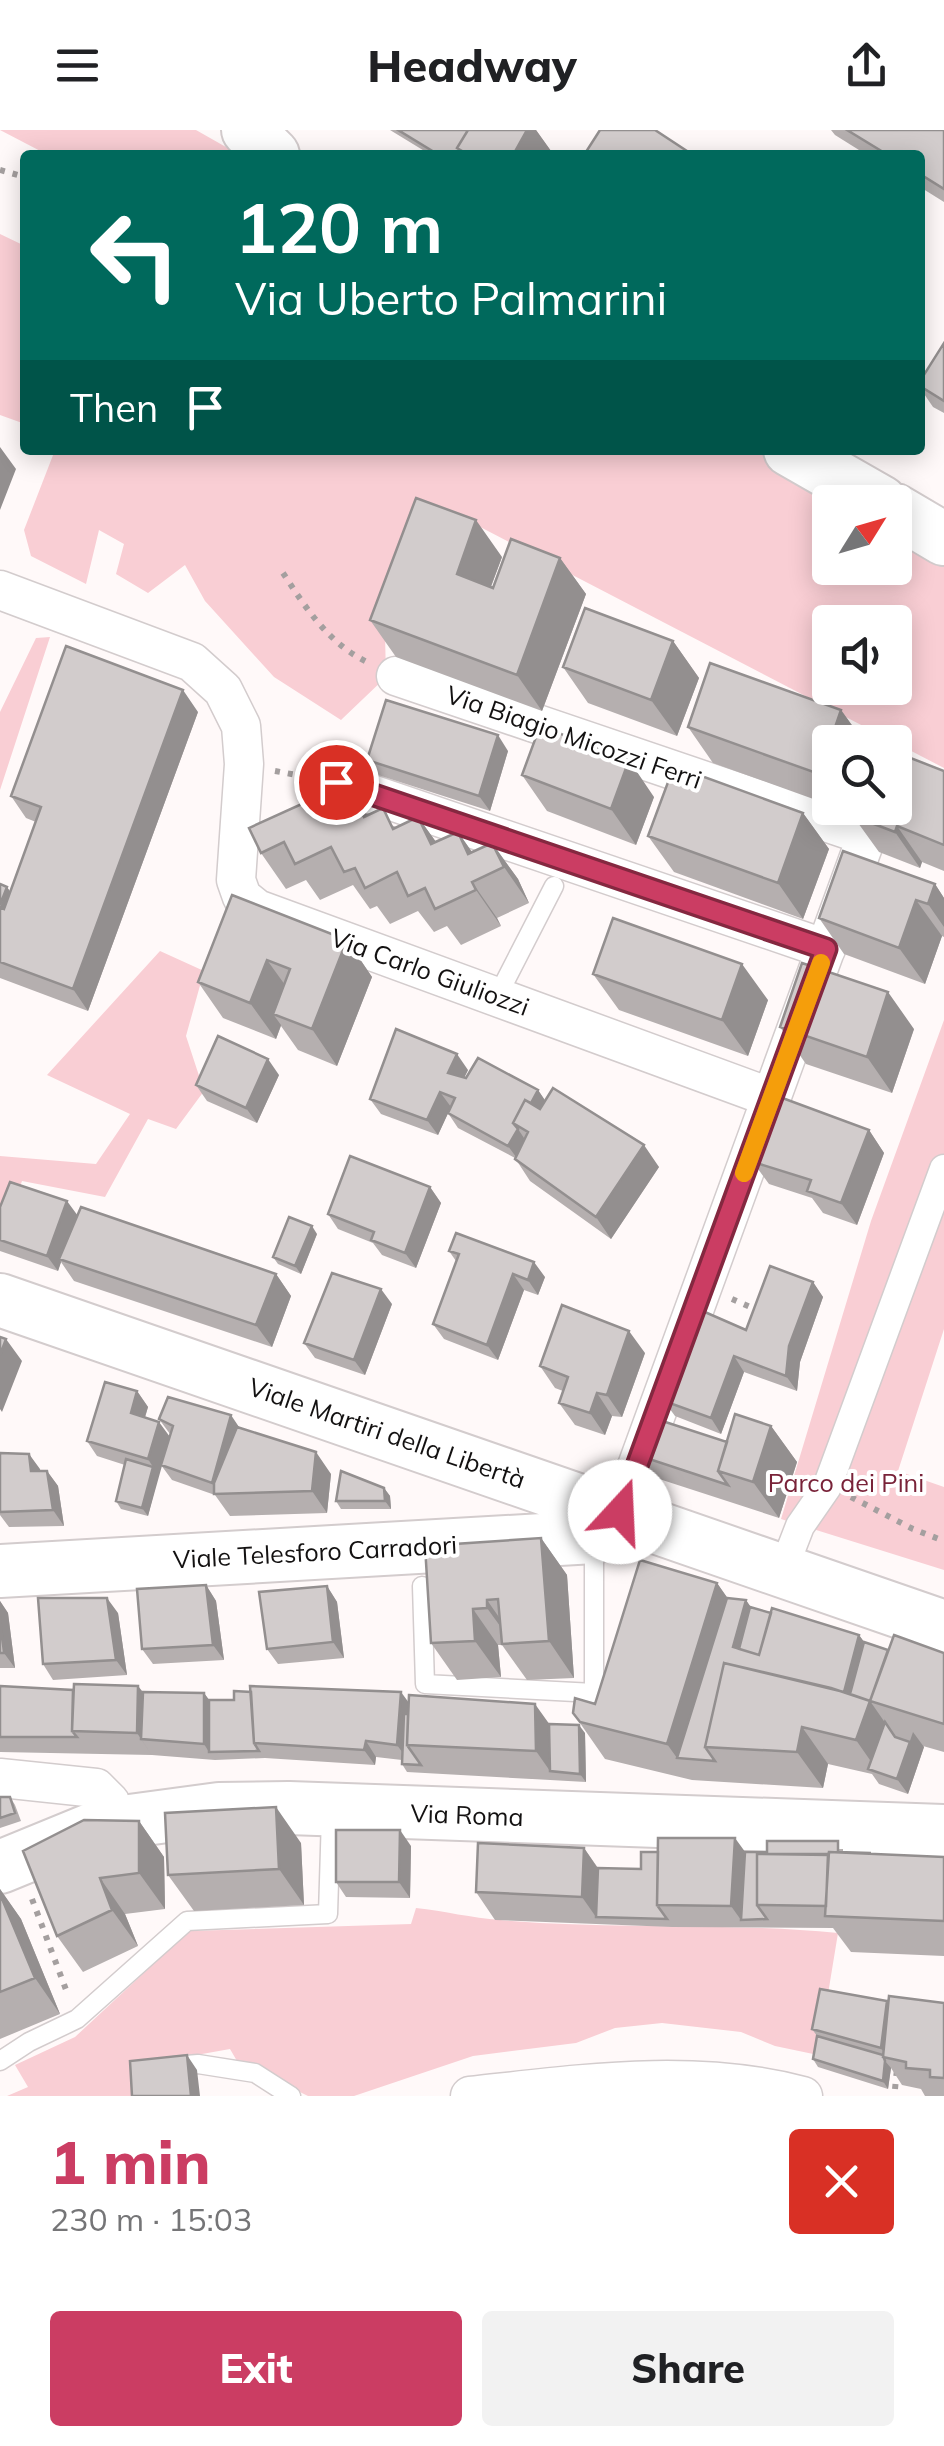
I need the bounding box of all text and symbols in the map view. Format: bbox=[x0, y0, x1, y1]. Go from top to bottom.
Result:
text: Headway bbox=[367, 37, 577, 93]
icon: menu bbox=[50, 38, 105, 93]
icon: share bbox=[839, 38, 894, 93]
text: 120 m bbox=[235, 183, 443, 271]
icon: left bbox=[70, 190, 200, 320]
text: Via Uberto Palmarini bbox=[235, 270, 667, 326]
icon: arrive bbox=[178, 380, 233, 435]
text: Then bbox=[70, 384, 158, 432]
north arrow bbox=[812, 485, 912, 585]
map controls bbox=[812, 485, 912, 825]
button: sound bbox=[812, 605, 912, 705]
street label: Via Biagio Micozzi Ferri bbox=[442, 678, 706, 795]
button: search bbox=[812, 725, 912, 825]
pin bbox=[294, 740, 379, 825]
icon: arrive bbox=[309, 755, 364, 810]
street label: Via Carlo Giuliozzi bbox=[327, 921, 534, 1022]
street label: Viale Martiri della Libertà bbox=[245, 1371, 530, 1494]
position arrow bbox=[568, 1460, 672, 1564]
park label: Parco dei Pini bbox=[768, 1467, 924, 1498]
street label: Viale Telesforo Carradori bbox=[172, 1529, 458, 1574]
street label: Via Roma bbox=[410, 1797, 524, 1832]
text: 1 min bbox=[50, 2124, 211, 2199]
button: close bbox=[789, 2129, 894, 2234]
text: 230 m · 15:03 bbox=[50, 2199, 252, 2239]
button: Exit bbox=[50, 2311, 462, 2426]
button: Share bbox=[482, 2311, 894, 2426]

